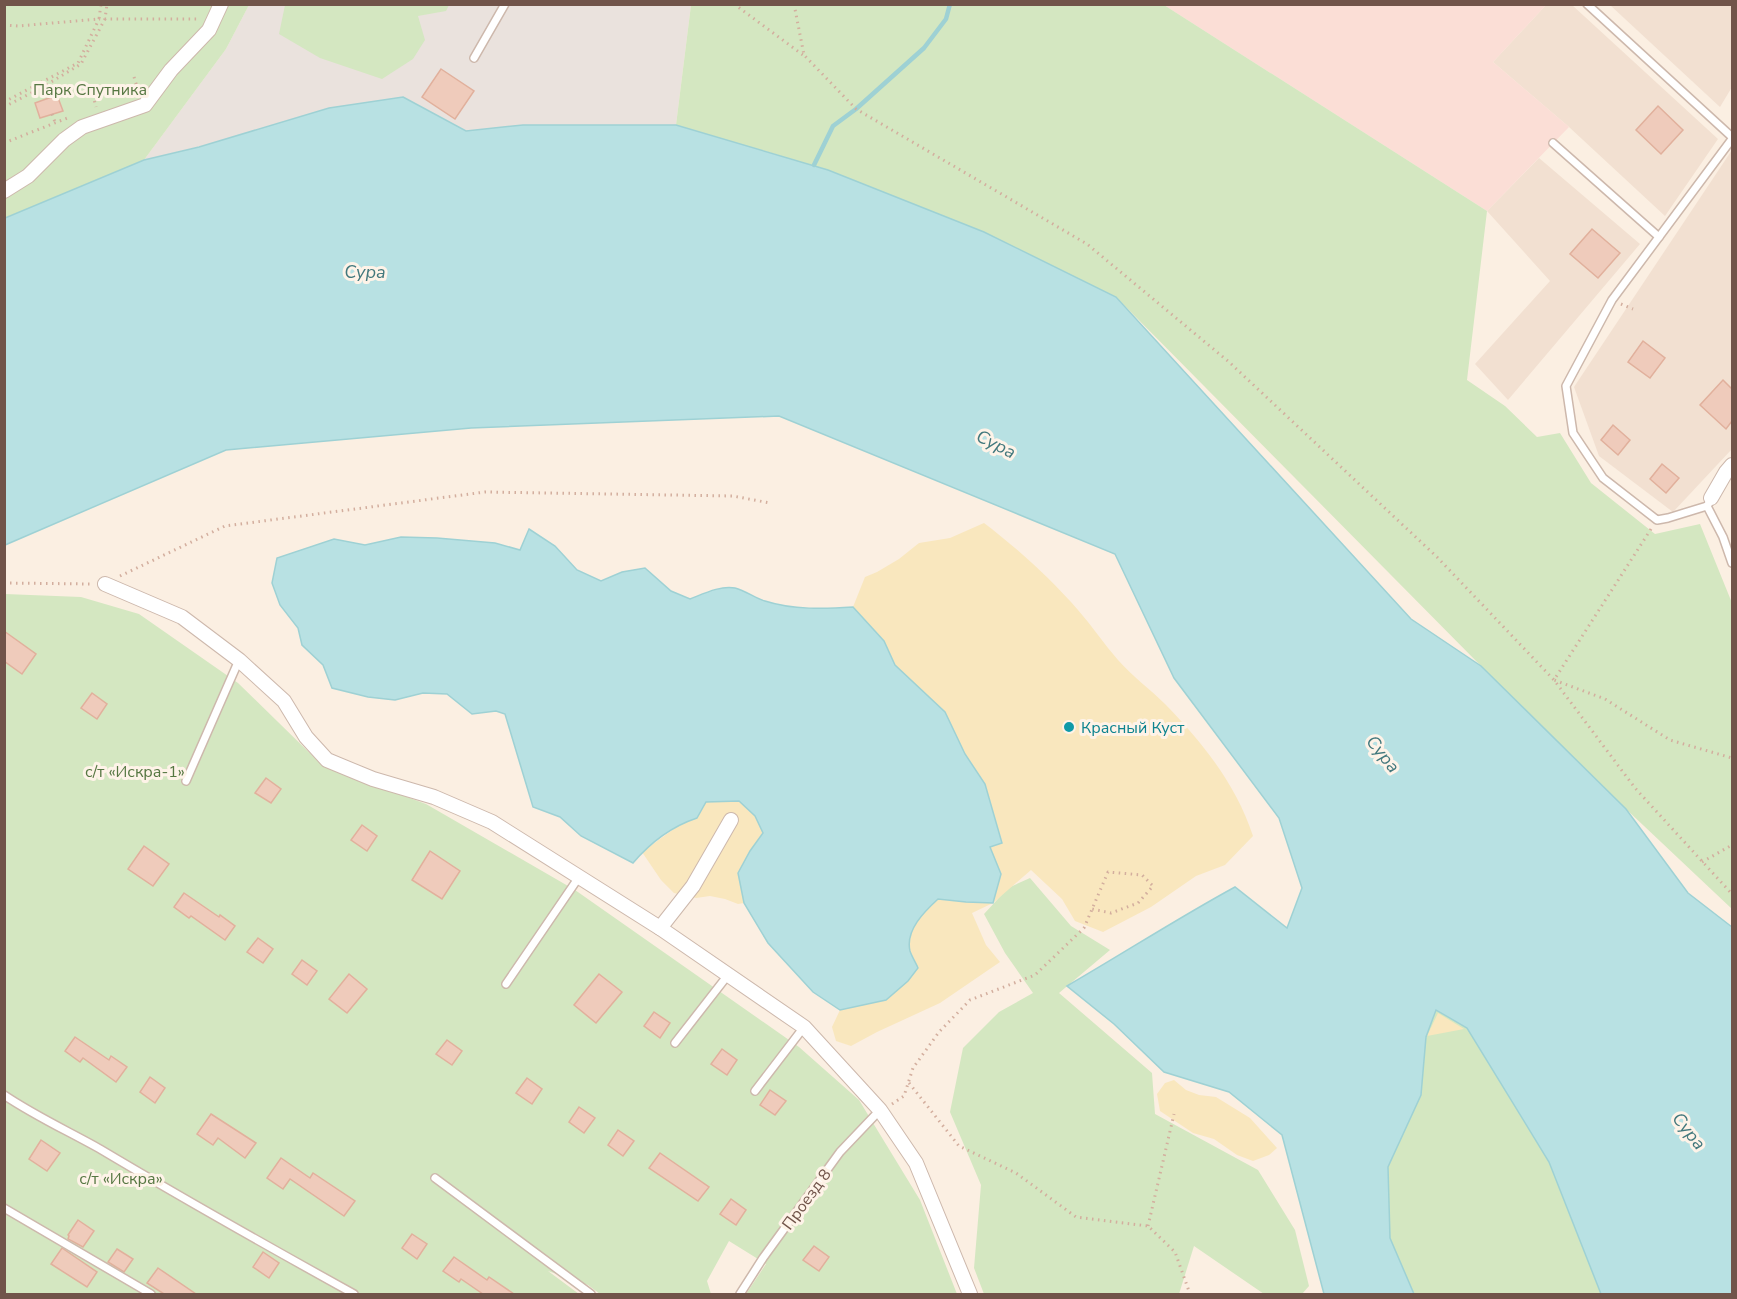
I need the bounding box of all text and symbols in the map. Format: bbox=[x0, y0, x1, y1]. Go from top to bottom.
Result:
park label: Парк Спутника bbox=[33, 79, 147, 101]
water label: Сура bbox=[344, 260, 386, 284]
water label: Сура bbox=[972, 424, 1020, 464]
place label: Красный Куст bbox=[1081, 717, 1185, 739]
marker: Красный Куст bbox=[1062, 720, 1076, 734]
water label: Сура bbox=[1361, 730, 1405, 778]
park label: с/т «Искра-1» bbox=[85, 761, 185, 783]
water label: Сура bbox=[1667, 1107, 1711, 1155]
street label: Проезд 8 bbox=[777, 1165, 836, 1235]
park label: с/т «Искра» bbox=[79, 1168, 163, 1190]

